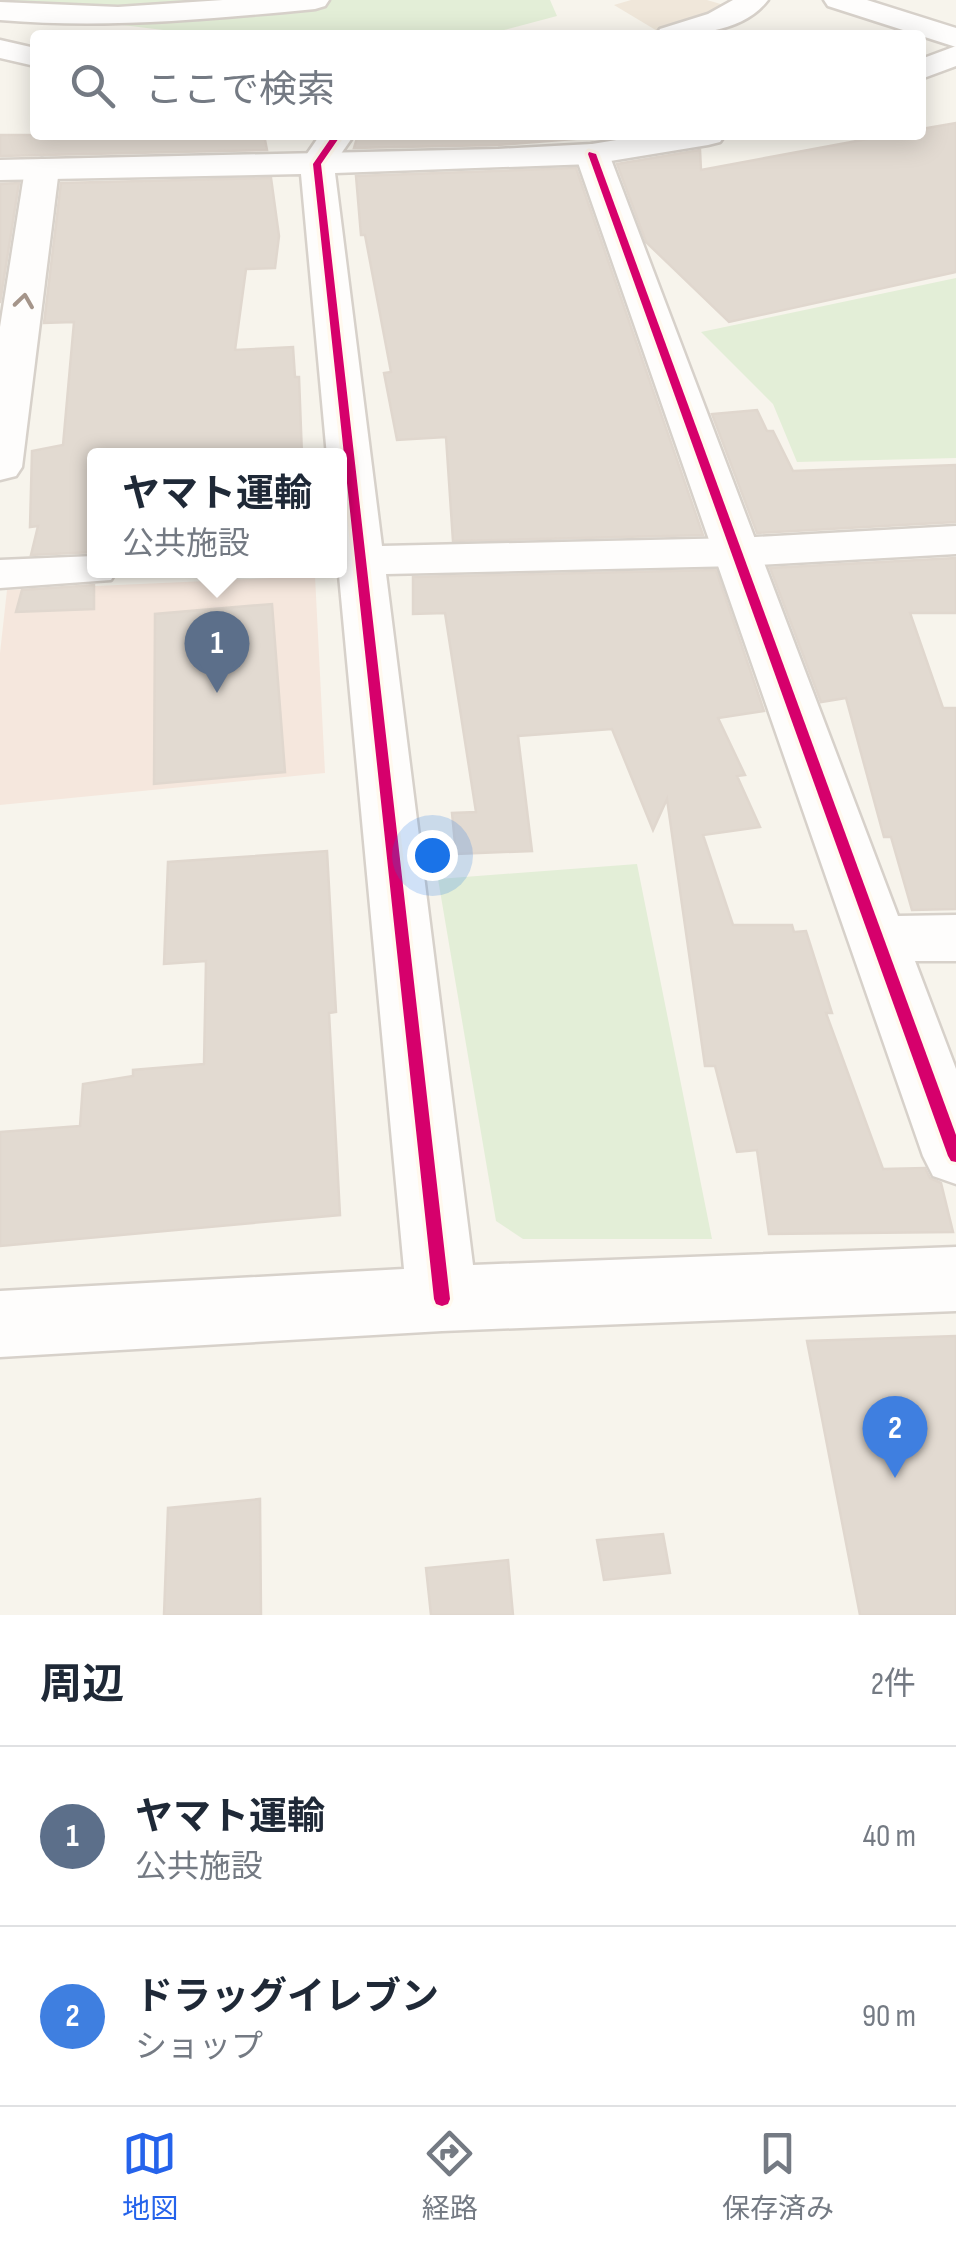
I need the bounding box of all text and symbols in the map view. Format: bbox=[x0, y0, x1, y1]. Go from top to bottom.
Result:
search box bbox=[30, 30, 926, 140]
icon: search bbox=[65, 58, 120, 113]
text: ここで検索 bbox=[145, 68, 335, 113]
one-way arrow bbox=[12, 293, 33, 309]
popup bbox=[87, 448, 347, 578]
text: ヤマト運輸 bbox=[122, 472, 312, 517]
text: 公共施設 bbox=[122, 525, 250, 564]
pin: 1 bbox=[184, 610, 250, 693]
your location bbox=[407, 830, 458, 881]
pin: 2 bbox=[862, 1396, 928, 1478]
text: 周辺 bbox=[40, 1660, 124, 1711]
text: 2件 bbox=[871, 1665, 916, 1704]
text: ヤマト運輸 bbox=[135, 1795, 325, 1840]
text: 1 bbox=[66, 1817, 79, 1856]
text: 40 m bbox=[863, 1817, 916, 1856]
text: 公共施設 bbox=[135, 1848, 263, 1887]
text: ドラッグイレブン bbox=[135, 1975, 439, 2020]
text: 2 bbox=[65, 1997, 80, 2036]
text: 90 m bbox=[862, 1997, 916, 2036]
text: ショップ bbox=[135, 2028, 263, 2067]
tab: 地図 bbox=[122, 2126, 178, 2226]
tab: 経路 bbox=[422, 2126, 478, 2226]
tab: 保存済み bbox=[722, 2126, 834, 2226]

